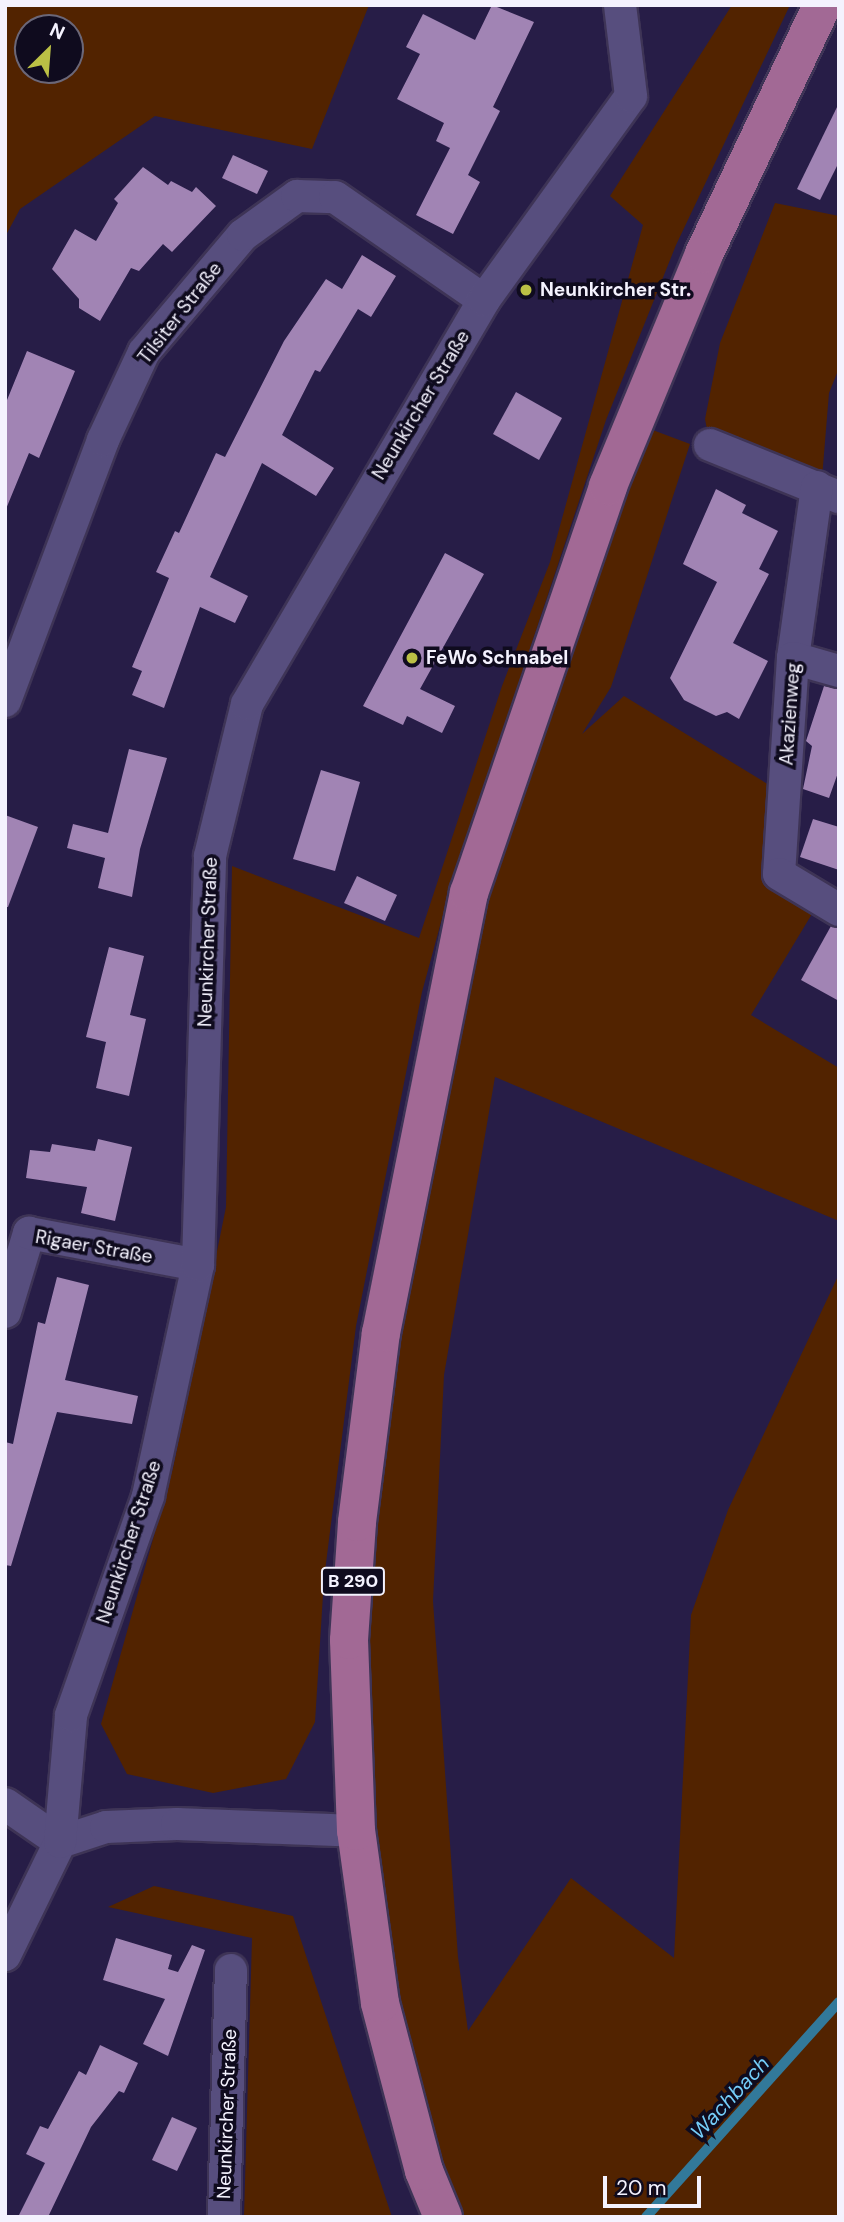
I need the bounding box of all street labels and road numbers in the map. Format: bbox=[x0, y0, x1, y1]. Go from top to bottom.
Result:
street label: Tilsiter Straße bbox=[133, 258, 227, 368]
street label: Neunkircher Straße bbox=[367, 326, 475, 484]
street label: Akazienweg bbox=[775, 662, 805, 766]
street label: Neunkircher Straße bbox=[194, 857, 222, 1027]
street label: Rigaer Straße bbox=[34, 1225, 154, 1269]
street label: Neunkircher Straße bbox=[92, 1458, 166, 1626]
road number: B 290 bbox=[320, 1566, 386, 1596]
street label: Neunkircher Straße bbox=[213, 2029, 241, 2199]

